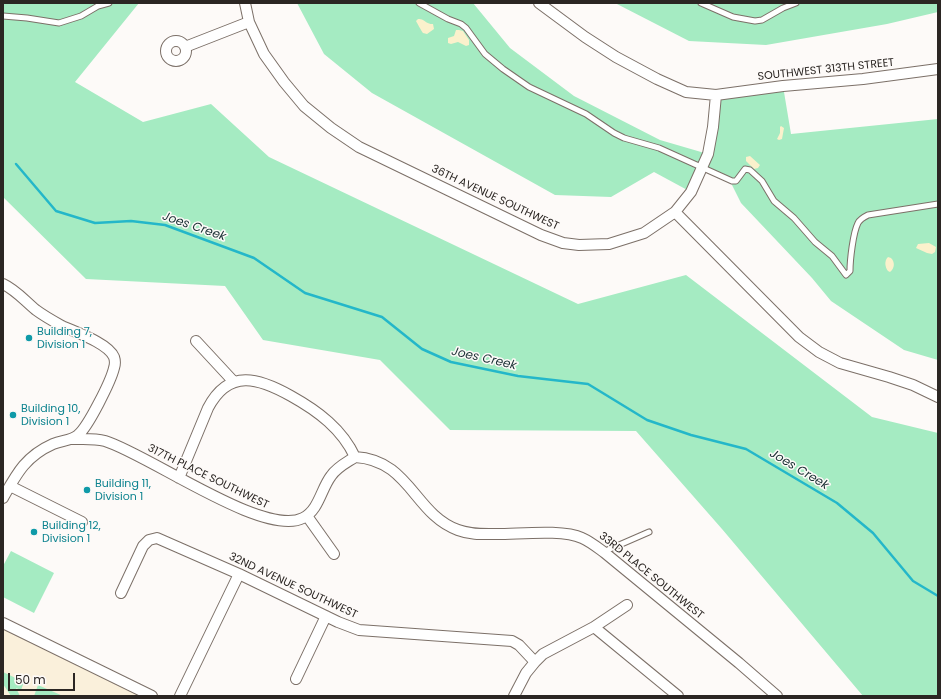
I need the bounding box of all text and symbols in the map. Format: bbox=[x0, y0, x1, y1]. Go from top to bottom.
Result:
street label: SOUTHWEST 313TH STREET bbox=[757, 56, 895, 84]
street label: 36TH AVENUE SOUTHWEST bbox=[429, 163, 561, 233]
water label: Joes Creek bbox=[160, 209, 228, 245]
place label: Building 7, Division 1 bbox=[37, 325, 92, 351]
marker: Building 7, Division 1 bbox=[24, 333, 34, 343]
water label: Joes Creek bbox=[450, 345, 518, 373]
place label: Building 10, Division 1 bbox=[21, 402, 80, 428]
marker: Building 10, Division 1 bbox=[8, 410, 18, 420]
street label: 317TH PLACE SOUTHWEST bbox=[145, 442, 271, 512]
water label: Joes Creek bbox=[767, 447, 831, 493]
place label: Building 11, Division 1 bbox=[95, 477, 151, 503]
marker: Building 11, Division 1 bbox=[82, 485, 92, 495]
place label: Building 12, Division 1 bbox=[42, 519, 101, 545]
marker: Building 12, Division 1 bbox=[29, 527, 39, 537]
street label: 33RD PLACE SOUTHWEST bbox=[596, 530, 706, 622]
street label: 32ND AVENUE SOUTHWEST bbox=[227, 550, 359, 622]
scale bar bbox=[10, 665, 77, 691]
text: 50 m bbox=[15, 671, 46, 688]

